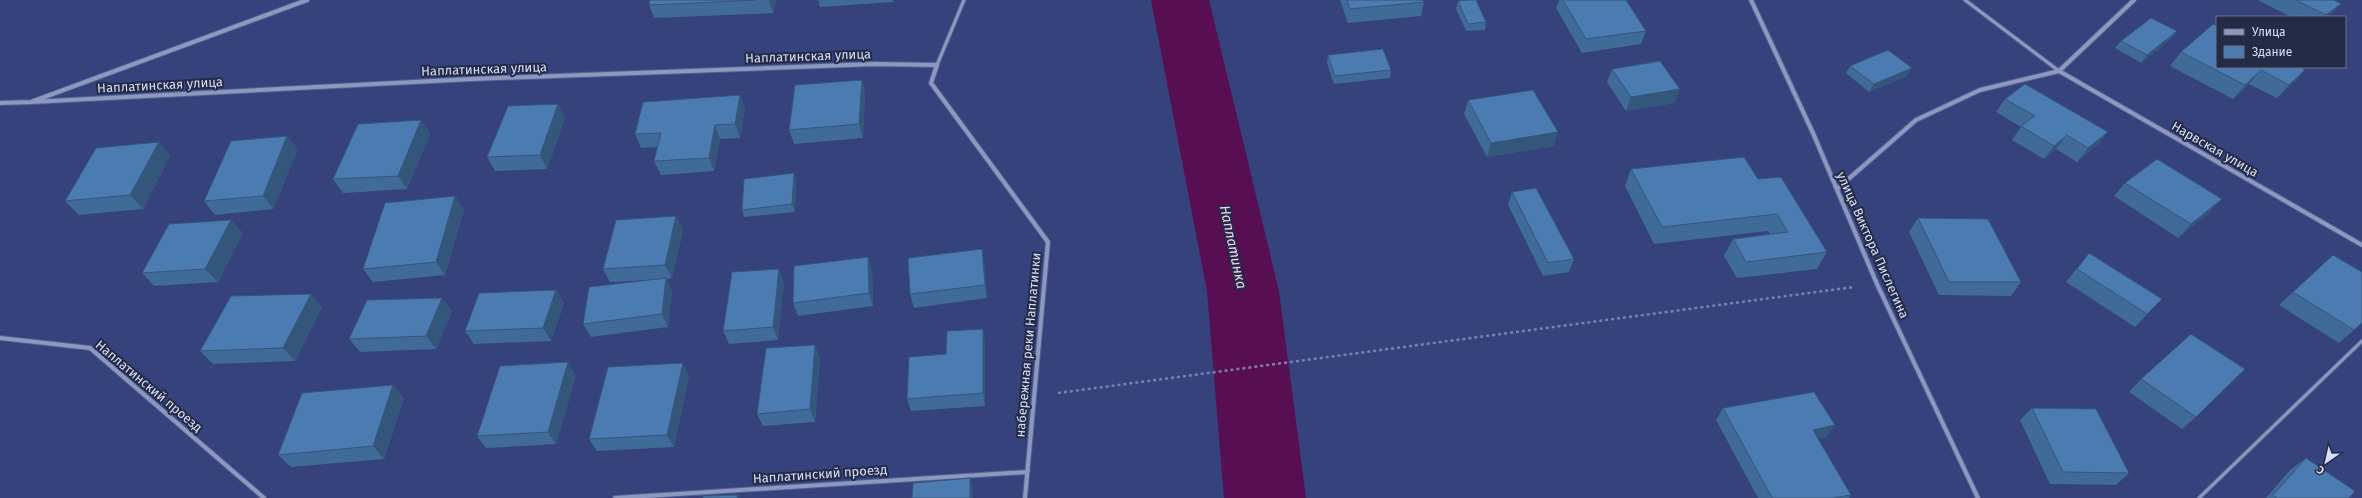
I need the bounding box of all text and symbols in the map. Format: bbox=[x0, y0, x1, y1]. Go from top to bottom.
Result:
legend bbox=[2216, 16, 2346, 68]
text: Улица bbox=[2252, 25, 2286, 39]
text: Здание bbox=[2252, 45, 2292, 59]
street label: Наплатинская улица bbox=[745, 46, 871, 66]
street label: Наплатинская улица bbox=[421, 59, 547, 79]
street label: Наплатинская улица bbox=[97, 74, 223, 96]
street label: Нарвская улица bbox=[2169, 118, 2261, 180]
street label: улица Виктора Пислегина bbox=[1834, 169, 1912, 321]
water label: Наплатинка bbox=[1216, 204, 1250, 290]
street label: набережная реки Наплатинки bbox=[1012, 252, 1044, 438]
street label: Наплатинский проезд bbox=[93, 337, 205, 435]
north arrow bbox=[2306, 442, 2346, 482]
street label: Наплатинский проезд bbox=[752, 462, 888, 486]
text: С bbox=[2314, 462, 2327, 477]

